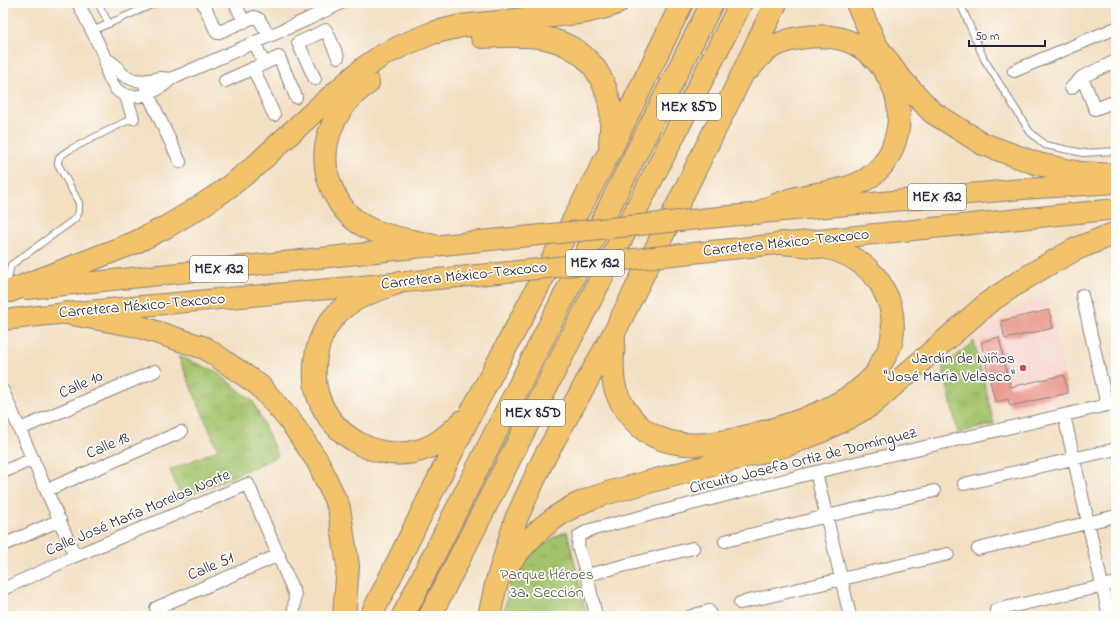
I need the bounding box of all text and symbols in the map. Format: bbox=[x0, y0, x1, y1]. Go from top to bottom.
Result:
scale bar bbox=[969, 22, 1045, 48]
text: 50 m bbox=[975, 28, 999, 46]
road number: MEX 85D bbox=[657, 94, 721, 120]
road number: MEX 132 bbox=[908, 184, 966, 210]
street label: Carretera México-Texcoco bbox=[702, 222, 870, 264]
road number: MEX 132 bbox=[566, 250, 624, 276]
street label: Carretera México-Texcoco bbox=[380, 255, 548, 297]
road number: MEX 132 bbox=[190, 256, 248, 282]
street label: Carretera México-Texcoco bbox=[58, 287, 226, 325]
place label: Jardín de Niños "José María Velasco" bbox=[884, 347, 1015, 389]
marker: Jardín de Niños "José María Velasco" bbox=[1018, 363, 1028, 373]
street label: Calle 10 bbox=[55, 365, 107, 405]
road number: MEX 85D bbox=[501, 400, 565, 426]
street label: Circuito Josefa Ortiz de Domínguez bbox=[687, 421, 919, 501]
street label: Calle 18 bbox=[83, 426, 133, 466]
street label: Calle José María Morelos Norte bbox=[42, 463, 235, 563]
street label: Calle 51 bbox=[184, 547, 238, 587]
park label: Parque Héroes 3a. Sección bbox=[500, 563, 594, 605]

